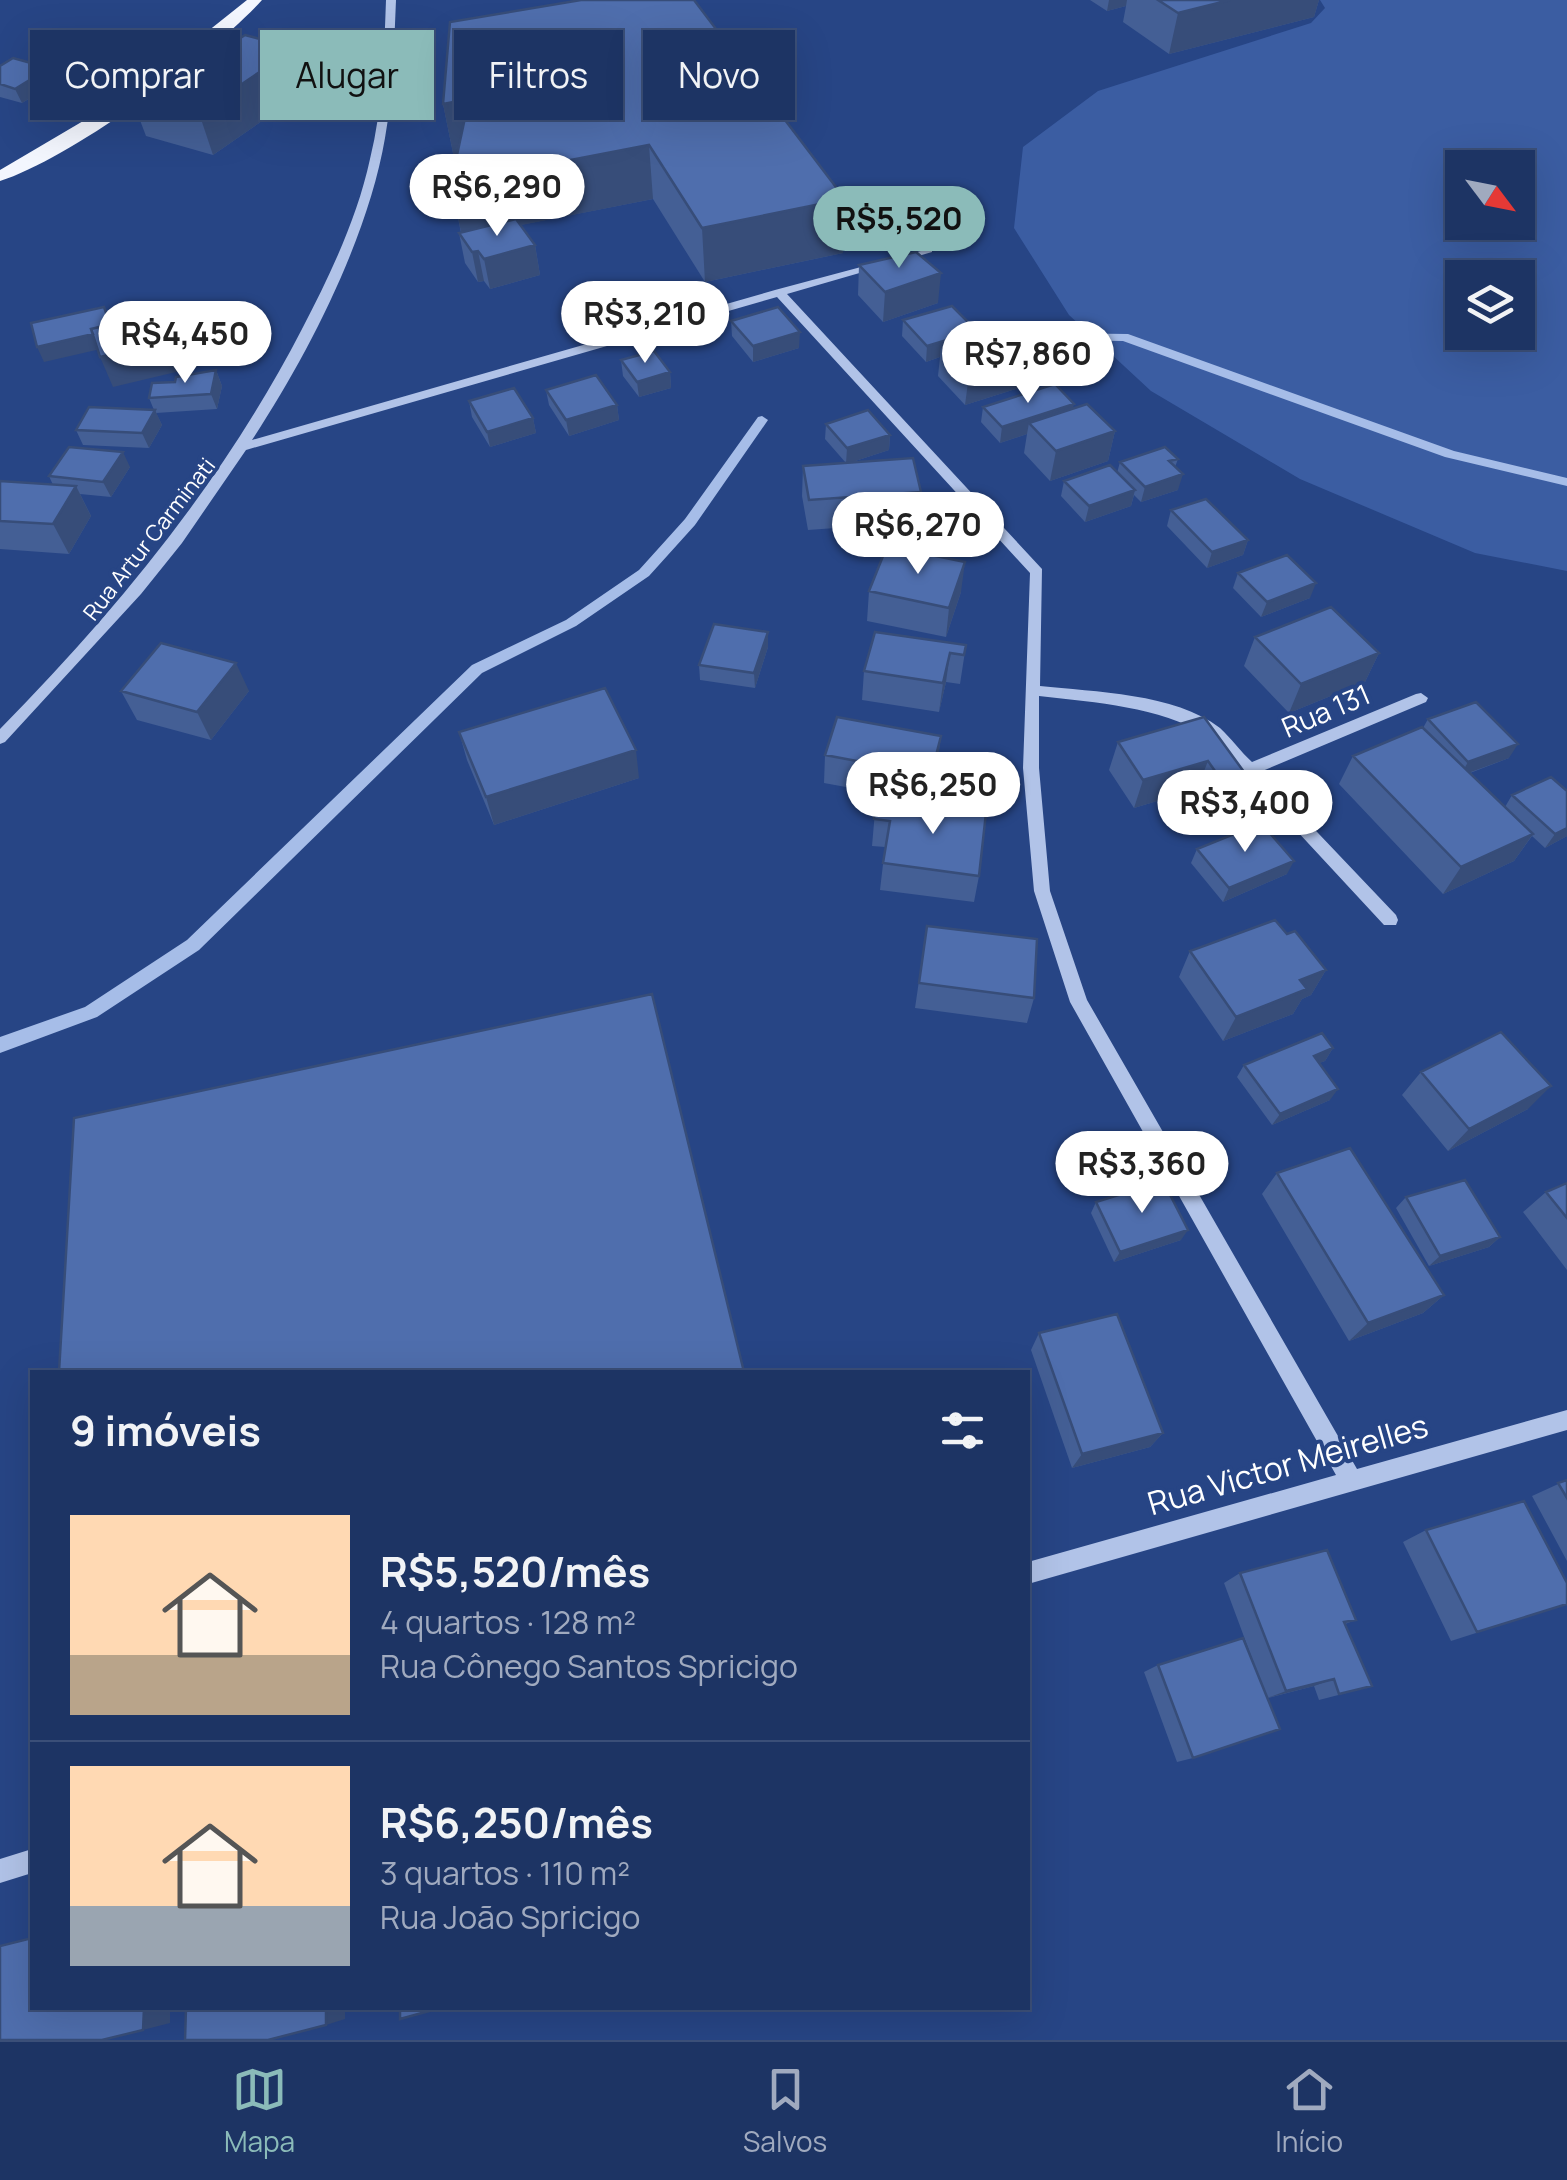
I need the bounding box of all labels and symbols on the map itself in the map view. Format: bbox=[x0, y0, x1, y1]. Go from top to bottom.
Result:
north arrow bbox=[1445, 150, 1535, 240]
pin: R$6,290 bbox=[405, 154, 589, 239]
pin: R$5,520 bbox=[807, 186, 991, 271]
pin: R$3,210 bbox=[553, 281, 737, 366]
pin: R$4,450 bbox=[93, 301, 277, 386]
pin: R$7,860 bbox=[936, 321, 1120, 406]
street label: Rua Artur Carminati bbox=[76, 452, 222, 626]
pin: R$6,270 bbox=[826, 492, 1010, 577]
street label: Rua 131 bbox=[1275, 674, 1376, 746]
pin: R$6,250 bbox=[841, 752, 1025, 837]
pin: R$3,400 bbox=[1153, 770, 1337, 855]
pin: R$3,360 bbox=[1050, 1131, 1234, 1216]
street label: Rua Victor Meirelles bbox=[1142, 1403, 1433, 1525]

